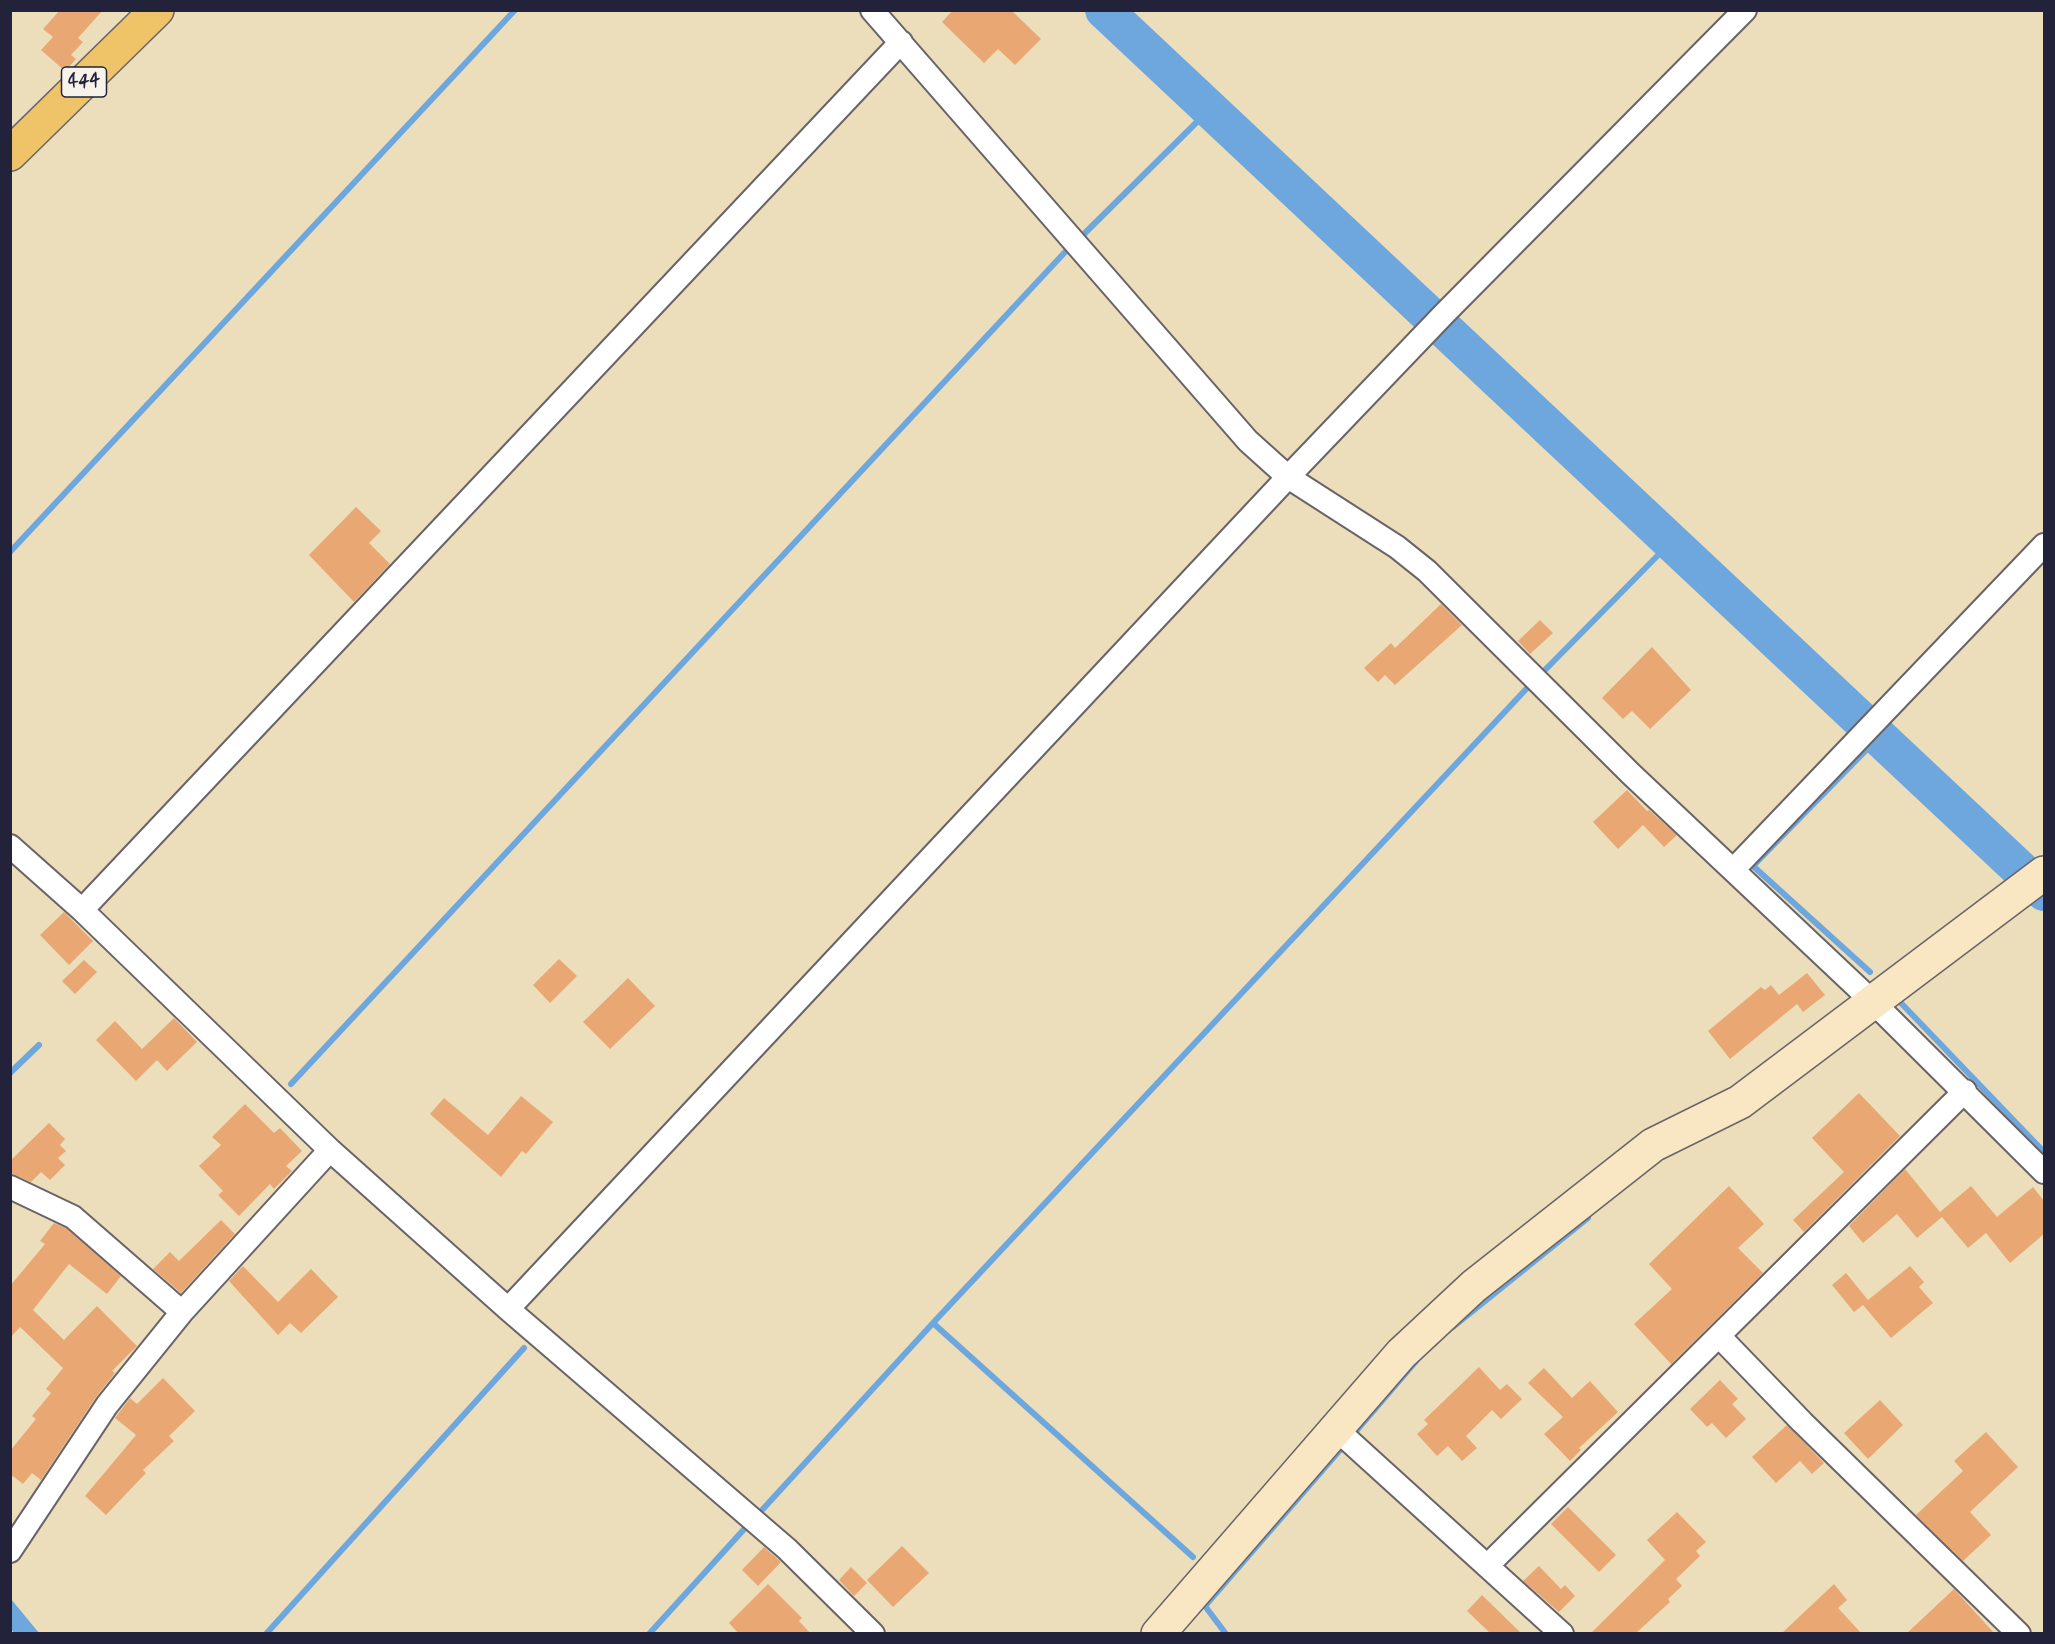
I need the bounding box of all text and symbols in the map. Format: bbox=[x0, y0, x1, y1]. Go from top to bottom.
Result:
road number: 444 bbox=[62, 67, 106, 97]

